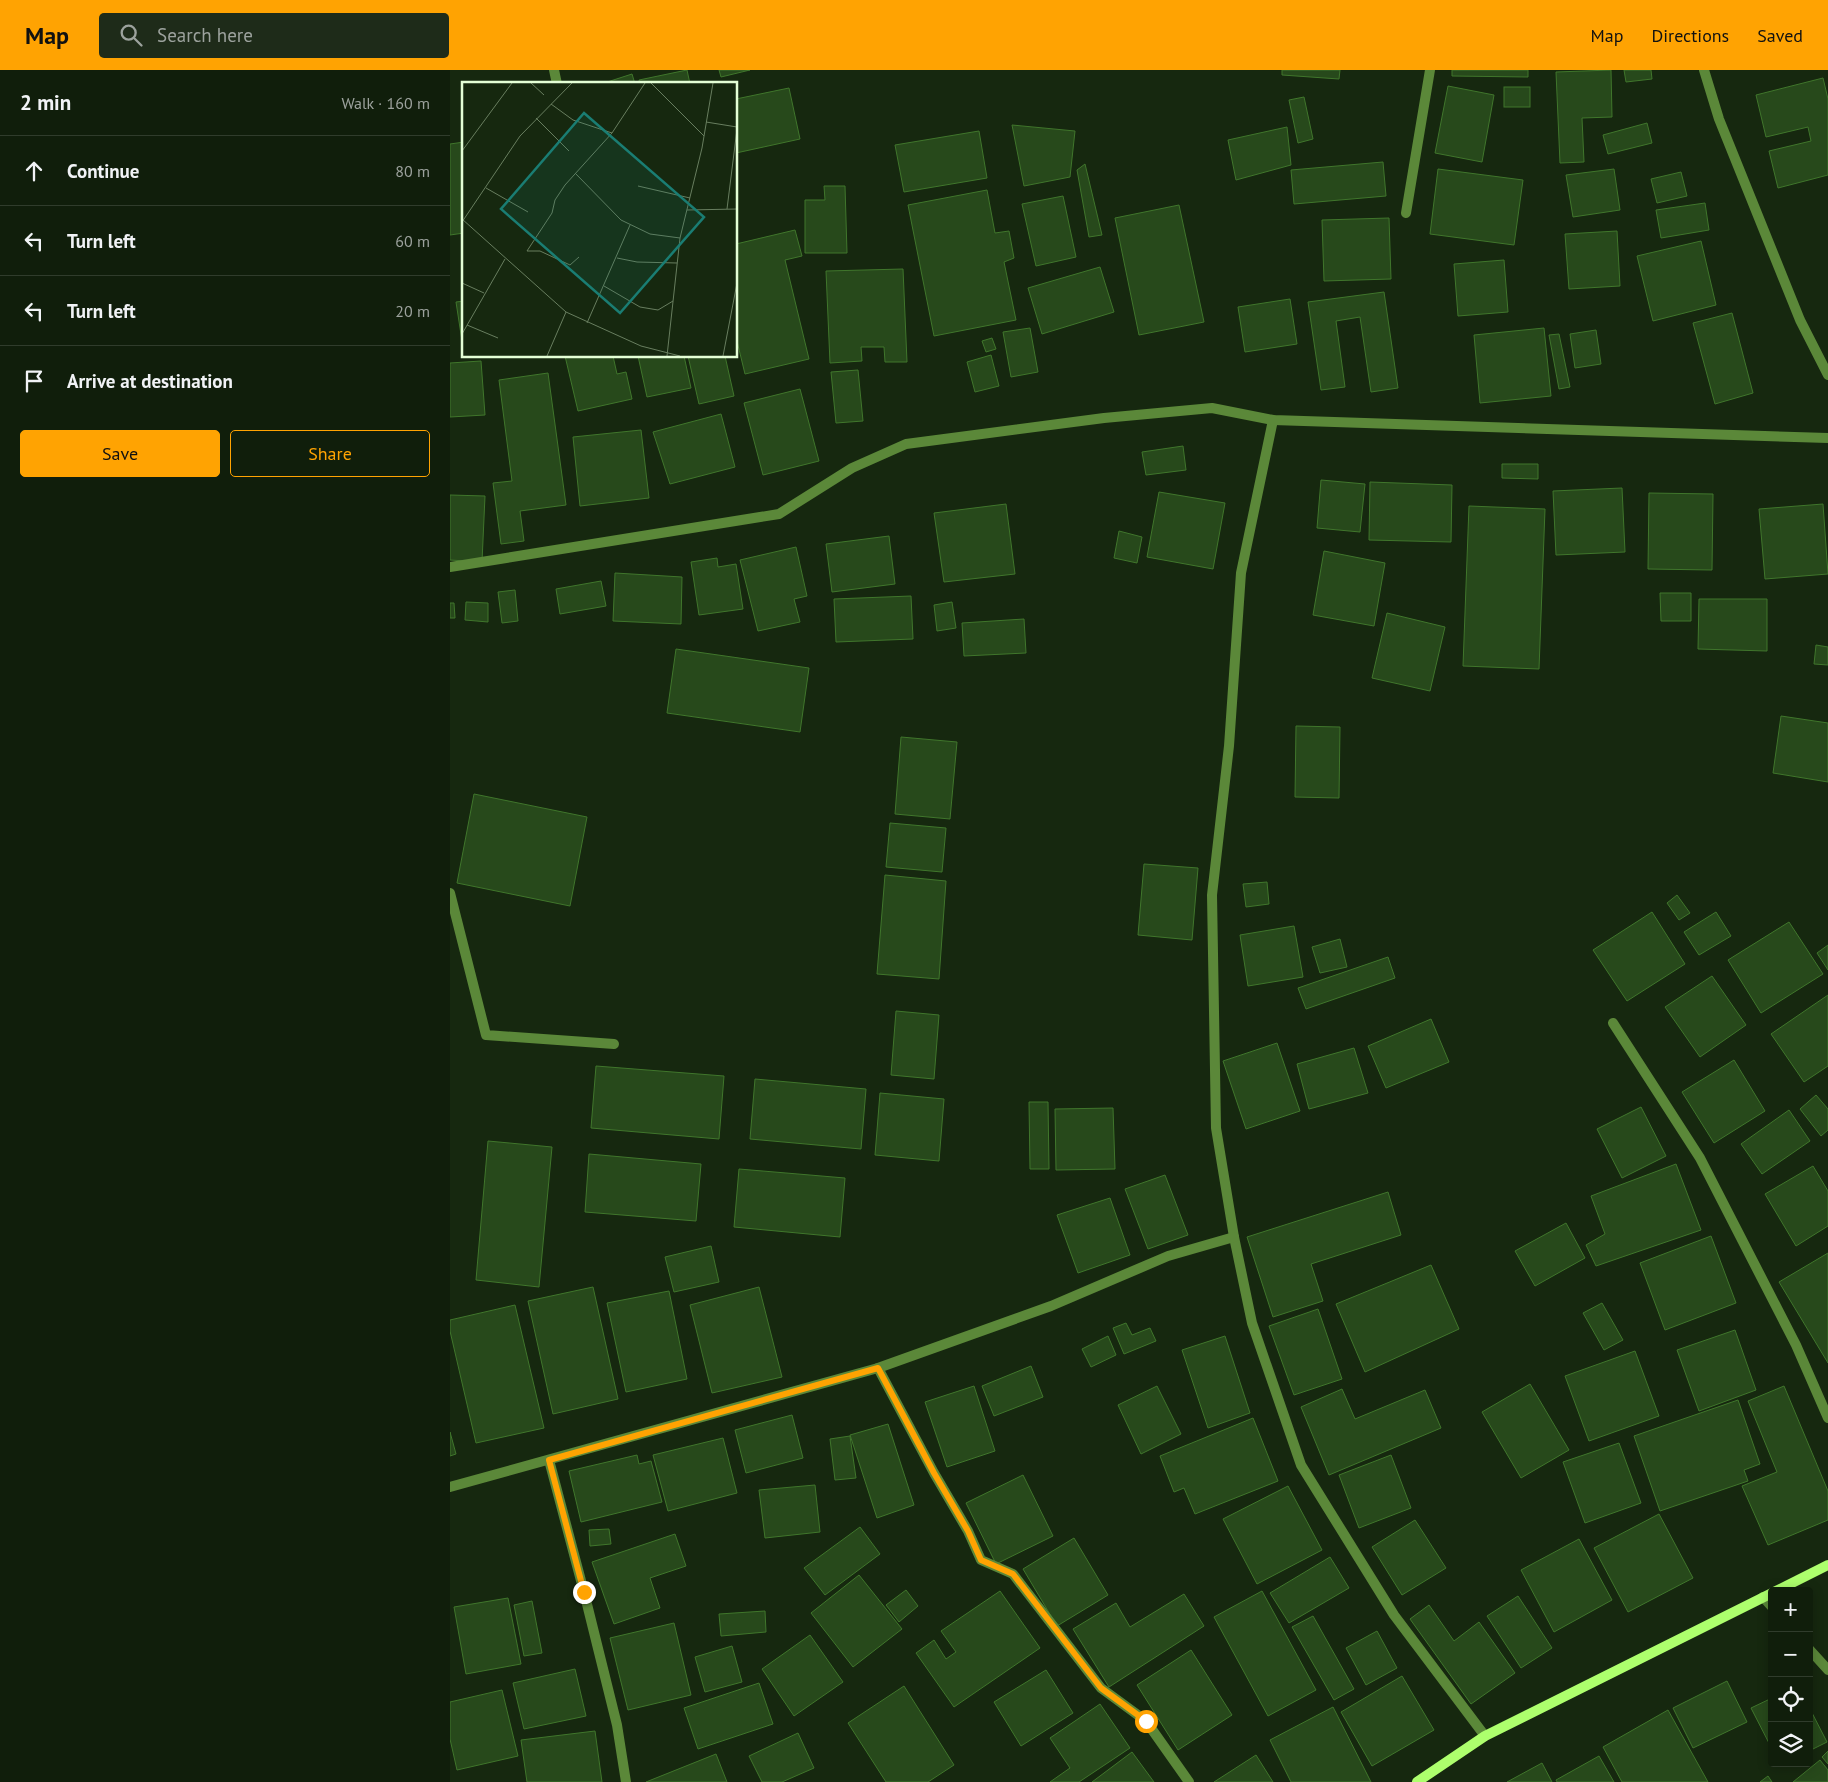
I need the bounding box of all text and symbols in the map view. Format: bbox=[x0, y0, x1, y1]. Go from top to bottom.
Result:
search box bbox=[99, 13, 449, 58]
text: Map bbox=[25, 20, 69, 51]
icon: search bbox=[117, 21, 145, 49]
text: Search here bbox=[157, 23, 253, 47]
text: Map bbox=[1591, 24, 1623, 47]
text: Directions bbox=[1651, 24, 1729, 47]
text: Saved bbox=[1757, 24, 1803, 47]
inset map bbox=[462, 82, 738, 358]
text: 2 min bbox=[20, 89, 71, 116]
text: Walk · 160 m bbox=[341, 93, 430, 113]
icon: ahead bbox=[20, 157, 48, 185]
text: Continue bbox=[67, 159, 139, 183]
text: 80 m bbox=[395, 161, 430, 181]
icon: left bbox=[20, 227, 48, 255]
text: Turn left bbox=[67, 229, 136, 253]
text: 60 m bbox=[395, 231, 430, 251]
icon: left bbox=[20, 297, 48, 325]
text: Turn left bbox=[67, 299, 136, 323]
text: 20 m bbox=[395, 301, 430, 321]
icon: arrive bbox=[20, 367, 48, 395]
text: Arrive at destination bbox=[67, 369, 233, 393]
button: Save bbox=[20, 430, 220, 477]
button: Share bbox=[230, 430, 430, 477]
route end bbox=[573, 1581, 596, 1604]
map controls bbox=[1768, 1587, 1813, 1767]
button: + bbox=[1768, 1587, 1813, 1632]
button: − bbox=[1768, 1632, 1813, 1677]
button: locate bbox=[1768, 1677, 1813, 1722]
route start bbox=[1135, 1710, 1158, 1733]
button: layers bbox=[1768, 1722, 1813, 1767]

